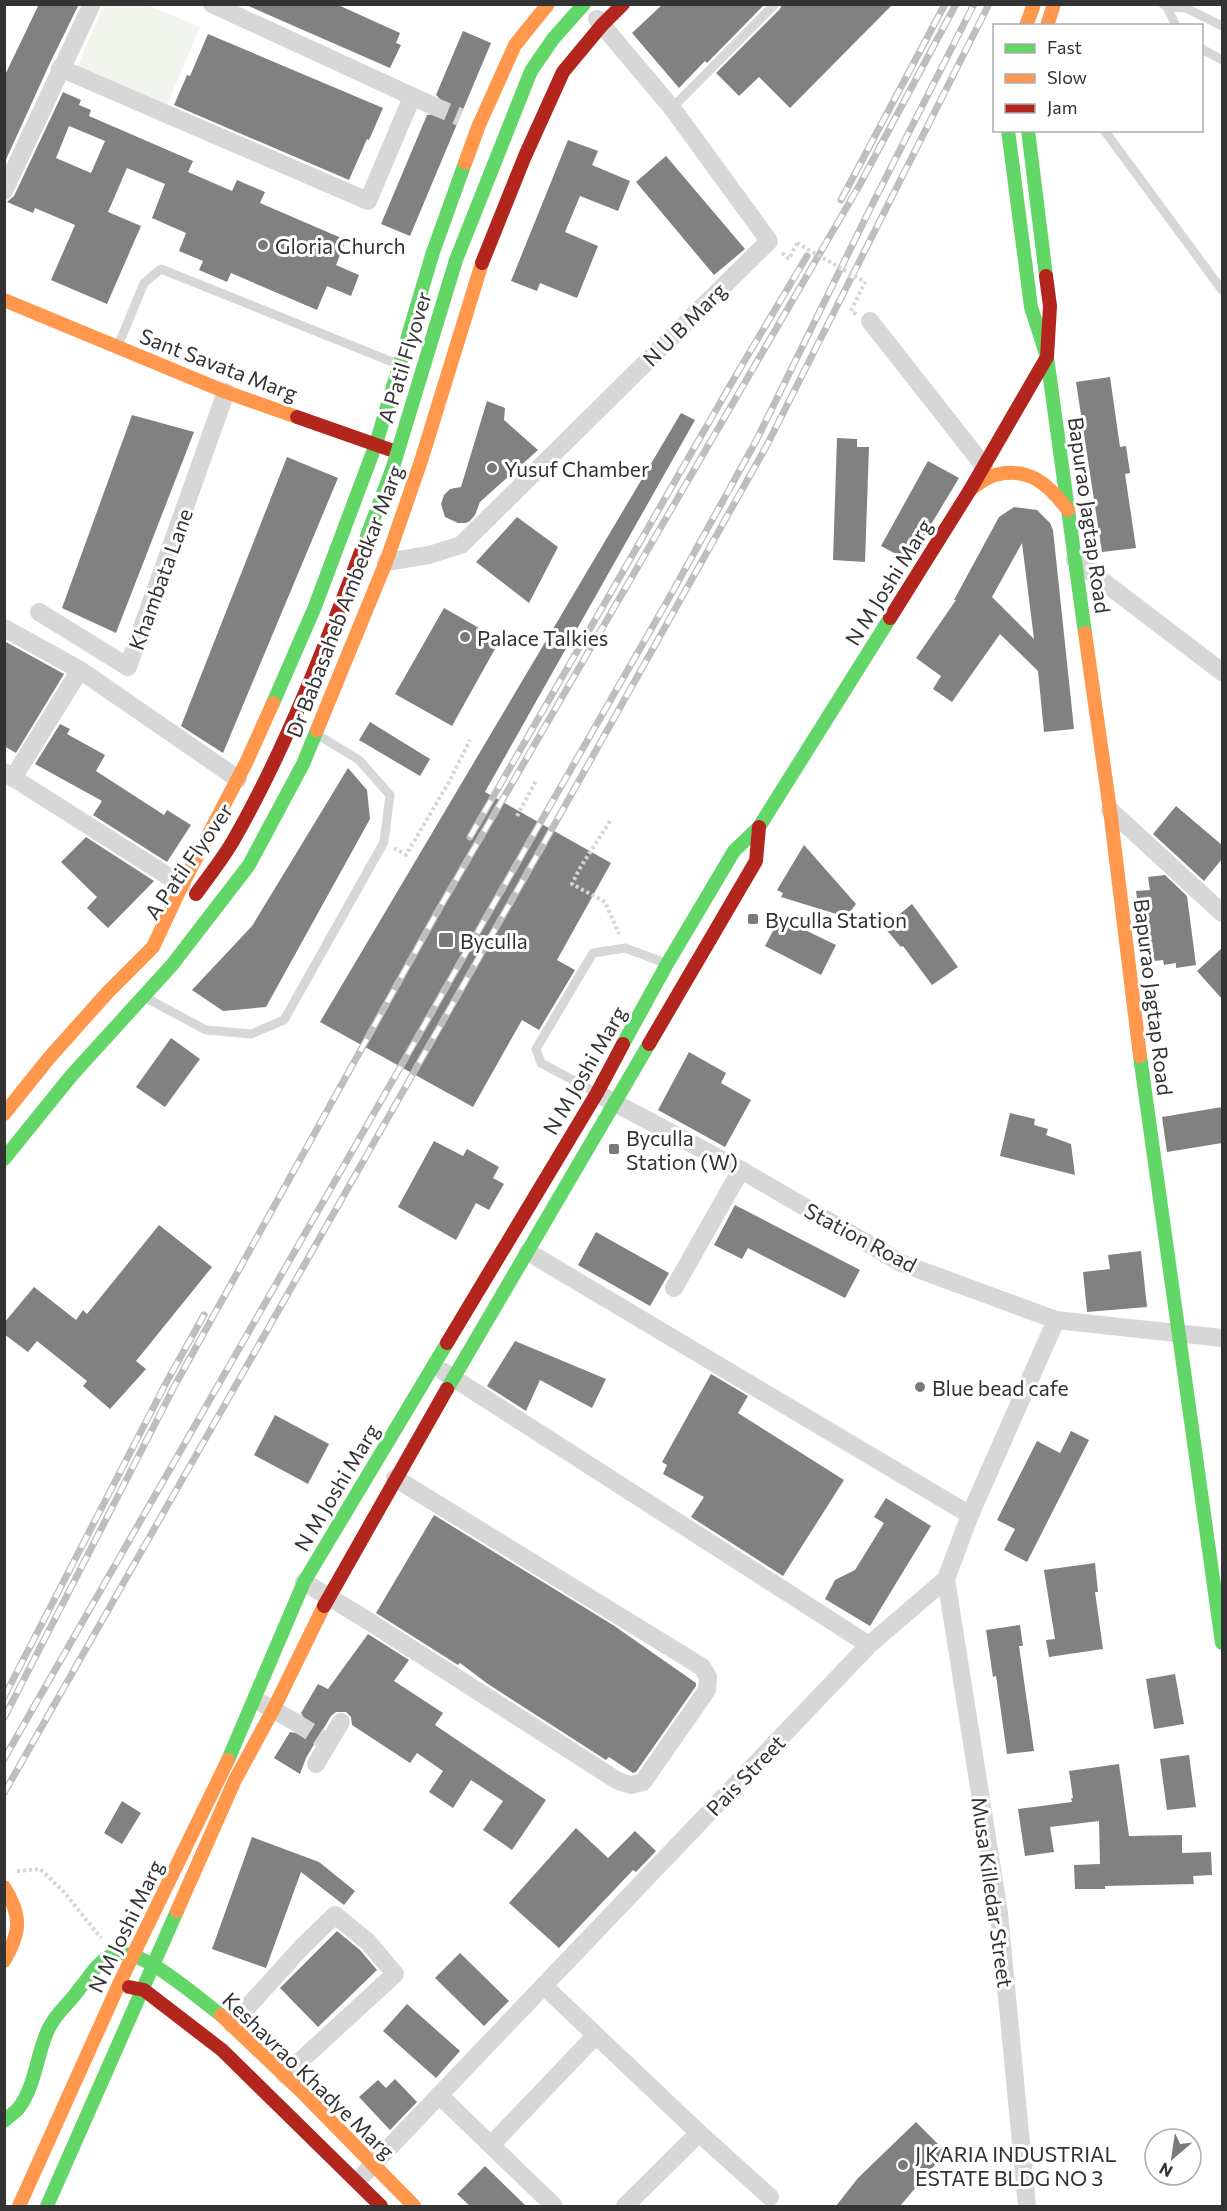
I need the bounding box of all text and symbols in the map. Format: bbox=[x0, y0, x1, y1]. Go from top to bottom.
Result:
legend bbox=[993, 24, 1203, 132]
text: Fast bbox=[1047, 36, 1082, 58]
text: Slow bbox=[1047, 66, 1087, 88]
text: Jam bbox=[1047, 96, 1077, 118]
place label: Gloria Church bbox=[275, 233, 406, 258]
marker: Gloria Church bbox=[256, 238, 270, 252]
street label: N U B Marg bbox=[637, 277, 731, 371]
street label: A Patil Flyover bbox=[372, 288, 436, 426]
street label: Sant Savata Marg bbox=[137, 322, 301, 406]
street label: Bapurao Jagtap Road bbox=[1064, 415, 1116, 615]
place label: Yusuf Chamber bbox=[504, 456, 649, 481]
street label: Dr Babasaheb Ambedkar Marg bbox=[280, 461, 408, 741]
marker: Yusuf Chamber bbox=[485, 461, 499, 475]
street label: Khambata Lane bbox=[123, 505, 197, 653]
street label: N M Joshi Marg bbox=[839, 514, 937, 650]
place label: Palace Talkies bbox=[477, 625, 608, 650]
marker: Palace Talkies bbox=[458, 630, 472, 644]
street label: A Patil Flyover bbox=[139, 798, 237, 924]
street label: Bapurao Jagtap Road bbox=[1130, 897, 1178, 1097]
place label: Byculla Station bbox=[765, 907, 907, 932]
marker: Byculla Station bbox=[746, 912, 760, 926]
place label: Byculla bbox=[460, 928, 528, 953]
marker: Byculla bbox=[437, 931, 455, 949]
street label: N M Joshi Marg bbox=[537, 1001, 631, 1139]
place label: Byculla Station (W) bbox=[626, 1125, 738, 1174]
marker: Byculla Station (W) bbox=[607, 1142, 621, 1156]
street label: Station Road bbox=[801, 1197, 921, 1277]
place label: Blue bead cafe bbox=[932, 1375, 1069, 1400]
marker: Blue bead cafe bbox=[913, 1380, 927, 1394]
street label: N M Joshi Marg bbox=[288, 1419, 384, 1555]
street label: Pais Street bbox=[700, 1729, 790, 1821]
street label: Musa Killedar Street bbox=[967, 1795, 1019, 1989]
street label: N M Joshi Marg bbox=[82, 1856, 168, 1996]
street label: Keshavrao Khadye Marg bbox=[218, 1987, 400, 2163]
north arrow bbox=[1143, 2127, 1203, 2187]
place label: J KARIA INDUSTRIAL ESTATE BLDG NO 3 bbox=[915, 2141, 1117, 2190]
marker: J KARIA INDUSTRIAL ESTATE BLDG NO 3 bbox=[896, 2158, 910, 2172]
text: N bbox=[1156, 2159, 1175, 2182]

